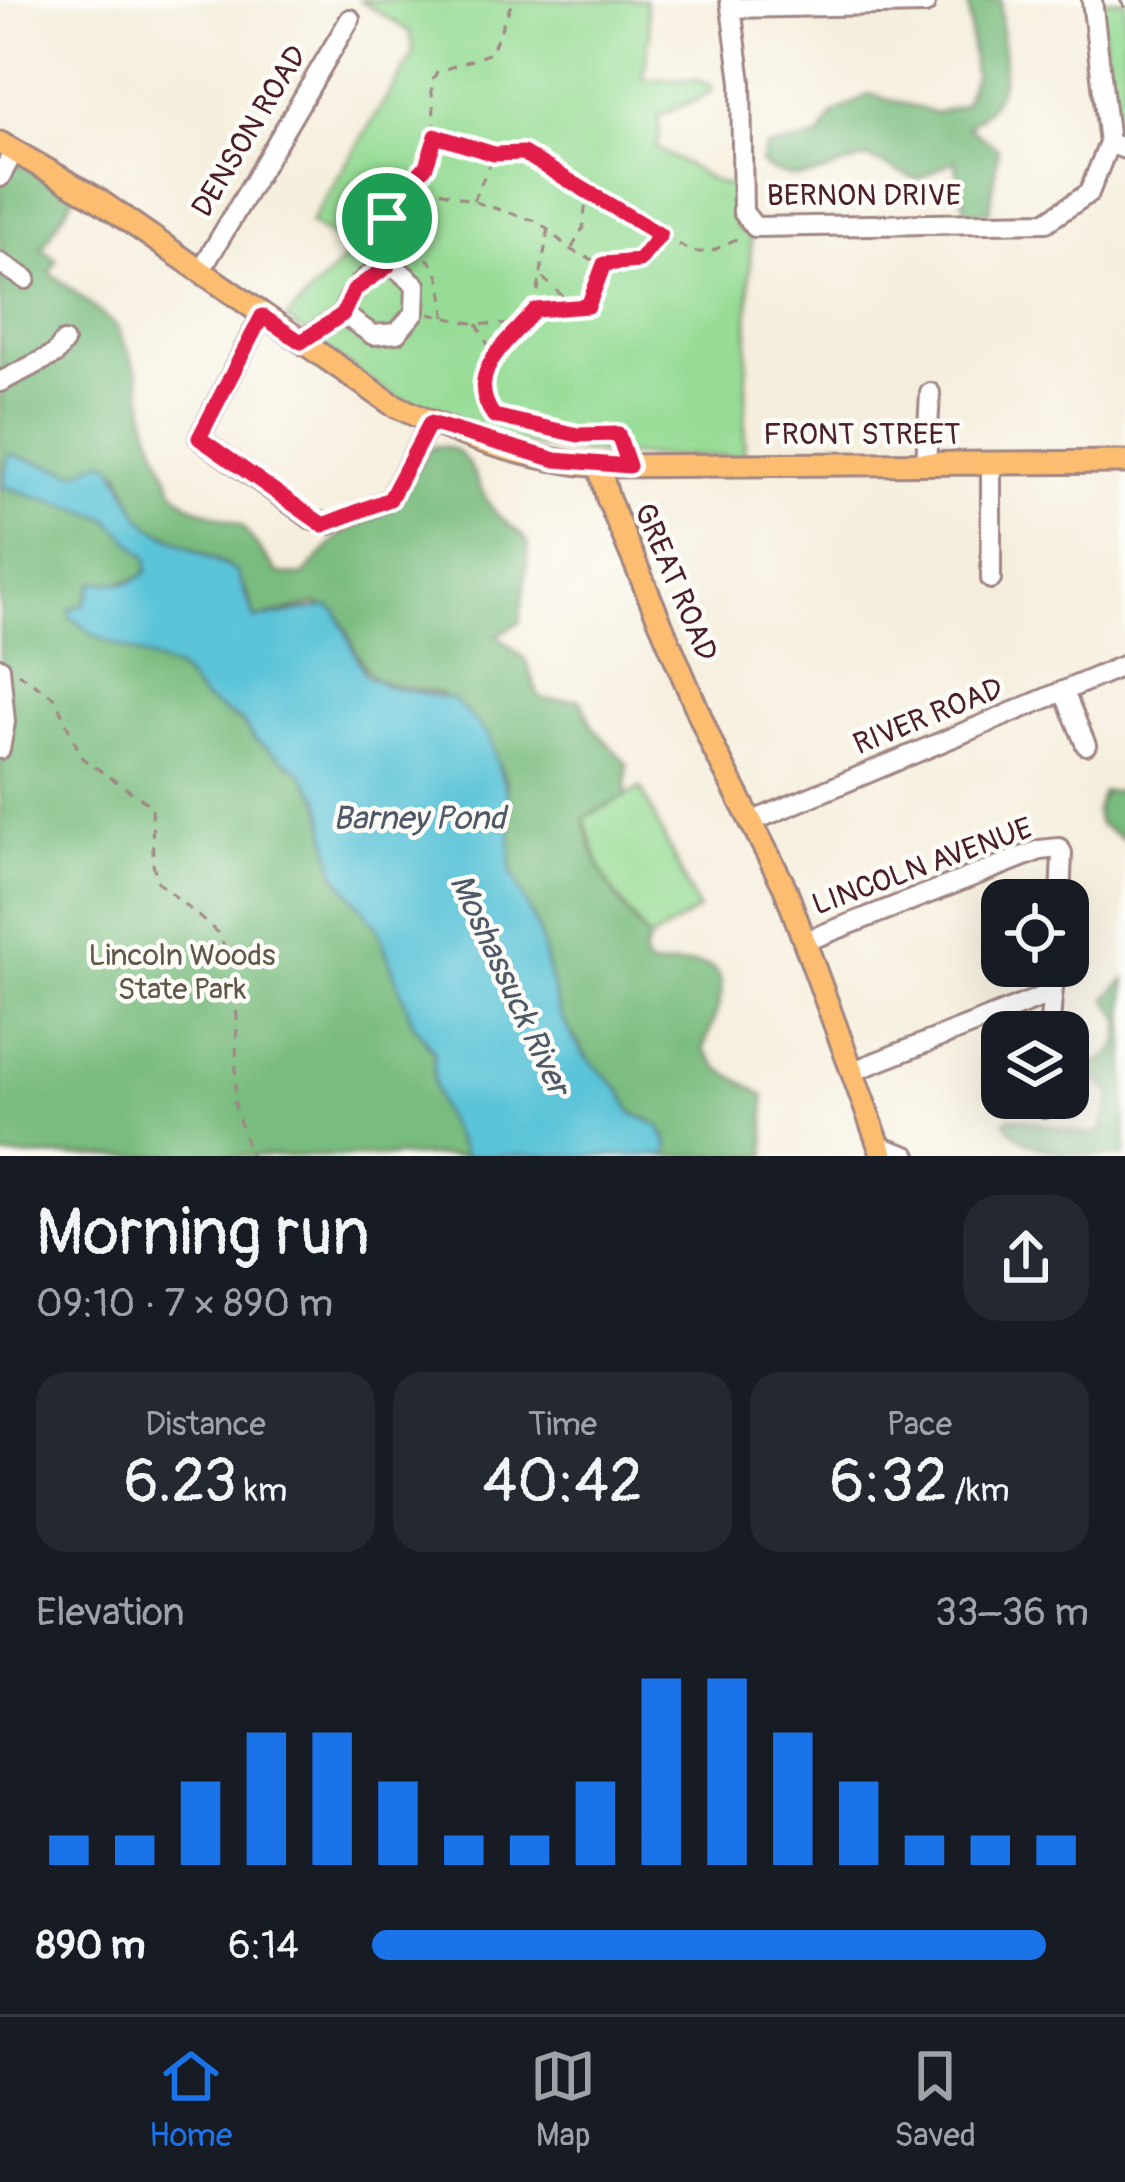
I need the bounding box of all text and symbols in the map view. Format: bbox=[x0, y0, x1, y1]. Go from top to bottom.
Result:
street label: DENSON ROAD bbox=[184, 39, 315, 224]
pin bbox=[336, 167, 438, 269]
street label: BERNON DRIVE bbox=[767, 177, 961, 214]
icon: arrive bbox=[354, 185, 420, 251]
street label: FRONT STREET bbox=[763, 416, 961, 453]
street label: GREAT ROAD bbox=[626, 498, 725, 667]
street label: RIVER ROAD bbox=[848, 670, 1008, 763]
water label: Barney Pond bbox=[333, 798, 509, 839]
street label: LINCOLN AVENUE bbox=[807, 810, 1037, 923]
water label: Moshassuck River bbox=[441, 868, 581, 1105]
map controls bbox=[981, 879, 1089, 1119]
button: locate bbox=[981, 879, 1089, 987]
park label: Lincoln Woods State Park bbox=[89, 937, 275, 1008]
button: layers bbox=[981, 1011, 1089, 1119]
text: Morning run bbox=[36, 1192, 370, 1275]
button: share bbox=[963, 1195, 1089, 1321]
text: 09:10 · 7 × 890 m bbox=[36, 1279, 333, 1328]
text: Distance bbox=[145, 1404, 266, 1445]
text: Time bbox=[528, 1404, 597, 1445]
text: Pace bbox=[887, 1404, 952, 1445]
text: 6.23 bbox=[124, 1445, 237, 1520]
text: 40:42 bbox=[482, 1445, 643, 1520]
text: 6:32 bbox=[829, 1445, 947, 1520]
text: km bbox=[237, 1470, 287, 1511]
text: /km bbox=[947, 1470, 1010, 1511]
text: Elevation bbox=[36, 1588, 185, 1637]
text: 33–36 m bbox=[935, 1588, 1089, 1637]
text: 890 m bbox=[36, 1921, 145, 1970]
text: 6:14 bbox=[228, 1921, 299, 1970]
tab: Home bbox=[149, 2043, 232, 2156]
tab: Map bbox=[530, 2043, 596, 2156]
tab: Saved bbox=[894, 2043, 976, 2156]

